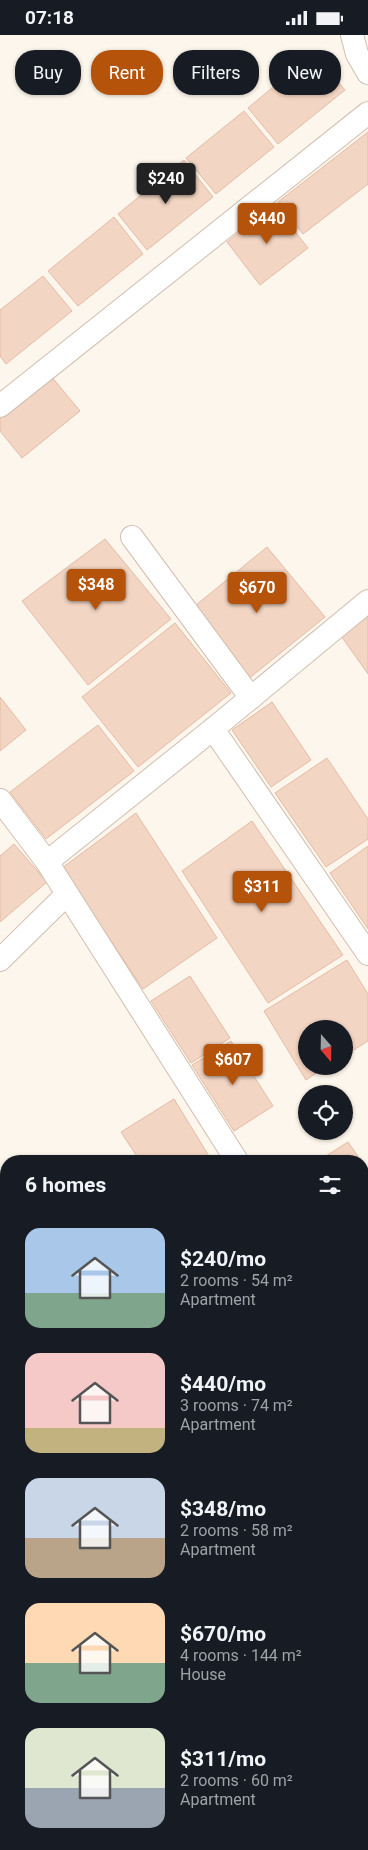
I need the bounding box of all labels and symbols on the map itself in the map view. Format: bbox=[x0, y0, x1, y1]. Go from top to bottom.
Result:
pin: $240 bbox=[136, 163, 196, 205]
pin: $440 bbox=[237, 203, 297, 245]
pin: $348 bbox=[66, 569, 126, 611]
pin: $670 bbox=[227, 571, 287, 614]
pin: $311 bbox=[232, 871, 292, 913]
north arrow bbox=[298, 1020, 352, 1075]
pin: $607 bbox=[203, 1043, 263, 1086]

